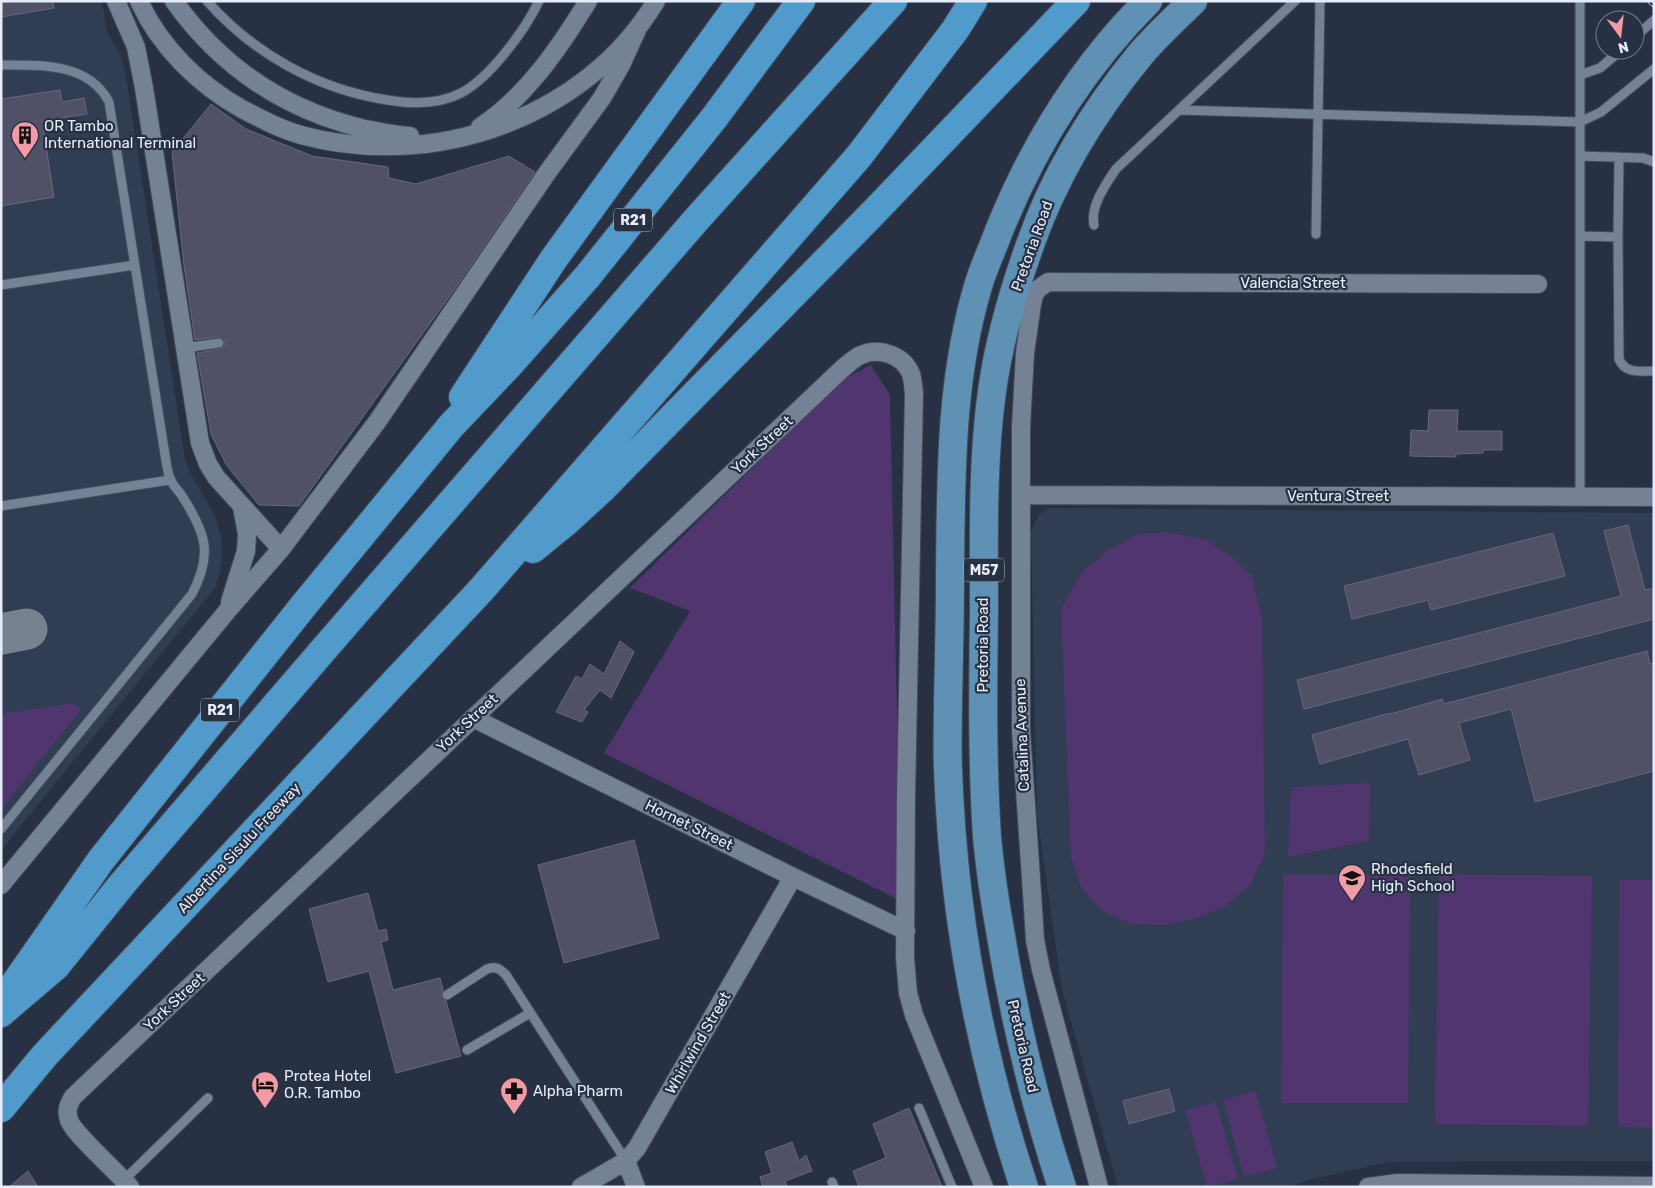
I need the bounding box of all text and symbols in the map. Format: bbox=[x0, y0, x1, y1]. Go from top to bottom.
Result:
north arrow bbox=[1595, 10, 1645, 60]
text: N bbox=[1616, 38, 1630, 57]
place label: OR Tambo International Terminal bbox=[44, 117, 196, 152]
building icon: OR Tambo International Terminal bbox=[10, 120, 40, 159]
street label: Pretoria Road bbox=[1007, 198, 1057, 294]
road number: R21 bbox=[614, 208, 652, 232]
street label: Valencia Street bbox=[1240, 274, 1346, 292]
street label: York Street bbox=[728, 412, 797, 478]
street label: Ventura Street bbox=[1287, 487, 1389, 505]
road number: M57 bbox=[964, 558, 1004, 582]
street label: Pretoria Road bbox=[974, 598, 992, 692]
street label: Catalina Avenue bbox=[1011, 678, 1033, 792]
street label: York Street bbox=[433, 690, 502, 756]
road number: R21 bbox=[201, 698, 239, 722]
street label: Albertina Sisulu Freeway bbox=[174, 779, 304, 917]
street label: Hornet Street bbox=[642, 796, 736, 854]
place label: Rhodesfield High School bbox=[1371, 860, 1455, 895]
school or university icon: Rhodesfield High School bbox=[1337, 863, 1367, 902]
street label: York Street bbox=[140, 969, 209, 1035]
street label: Whirlwind Street bbox=[661, 989, 735, 1097]
street label: Pretoria Road bbox=[1004, 998, 1042, 1094]
place label: Protea Hotel O.R. Tambo bbox=[284, 1067, 371, 1102]
hotel icon: Protea Hotel O.R. Tambo bbox=[250, 1070, 280, 1109]
pharmacy icon: Alpha Pharm bbox=[499, 1076, 529, 1115]
place label: Alpha Pharm bbox=[533, 1082, 623, 1100]

